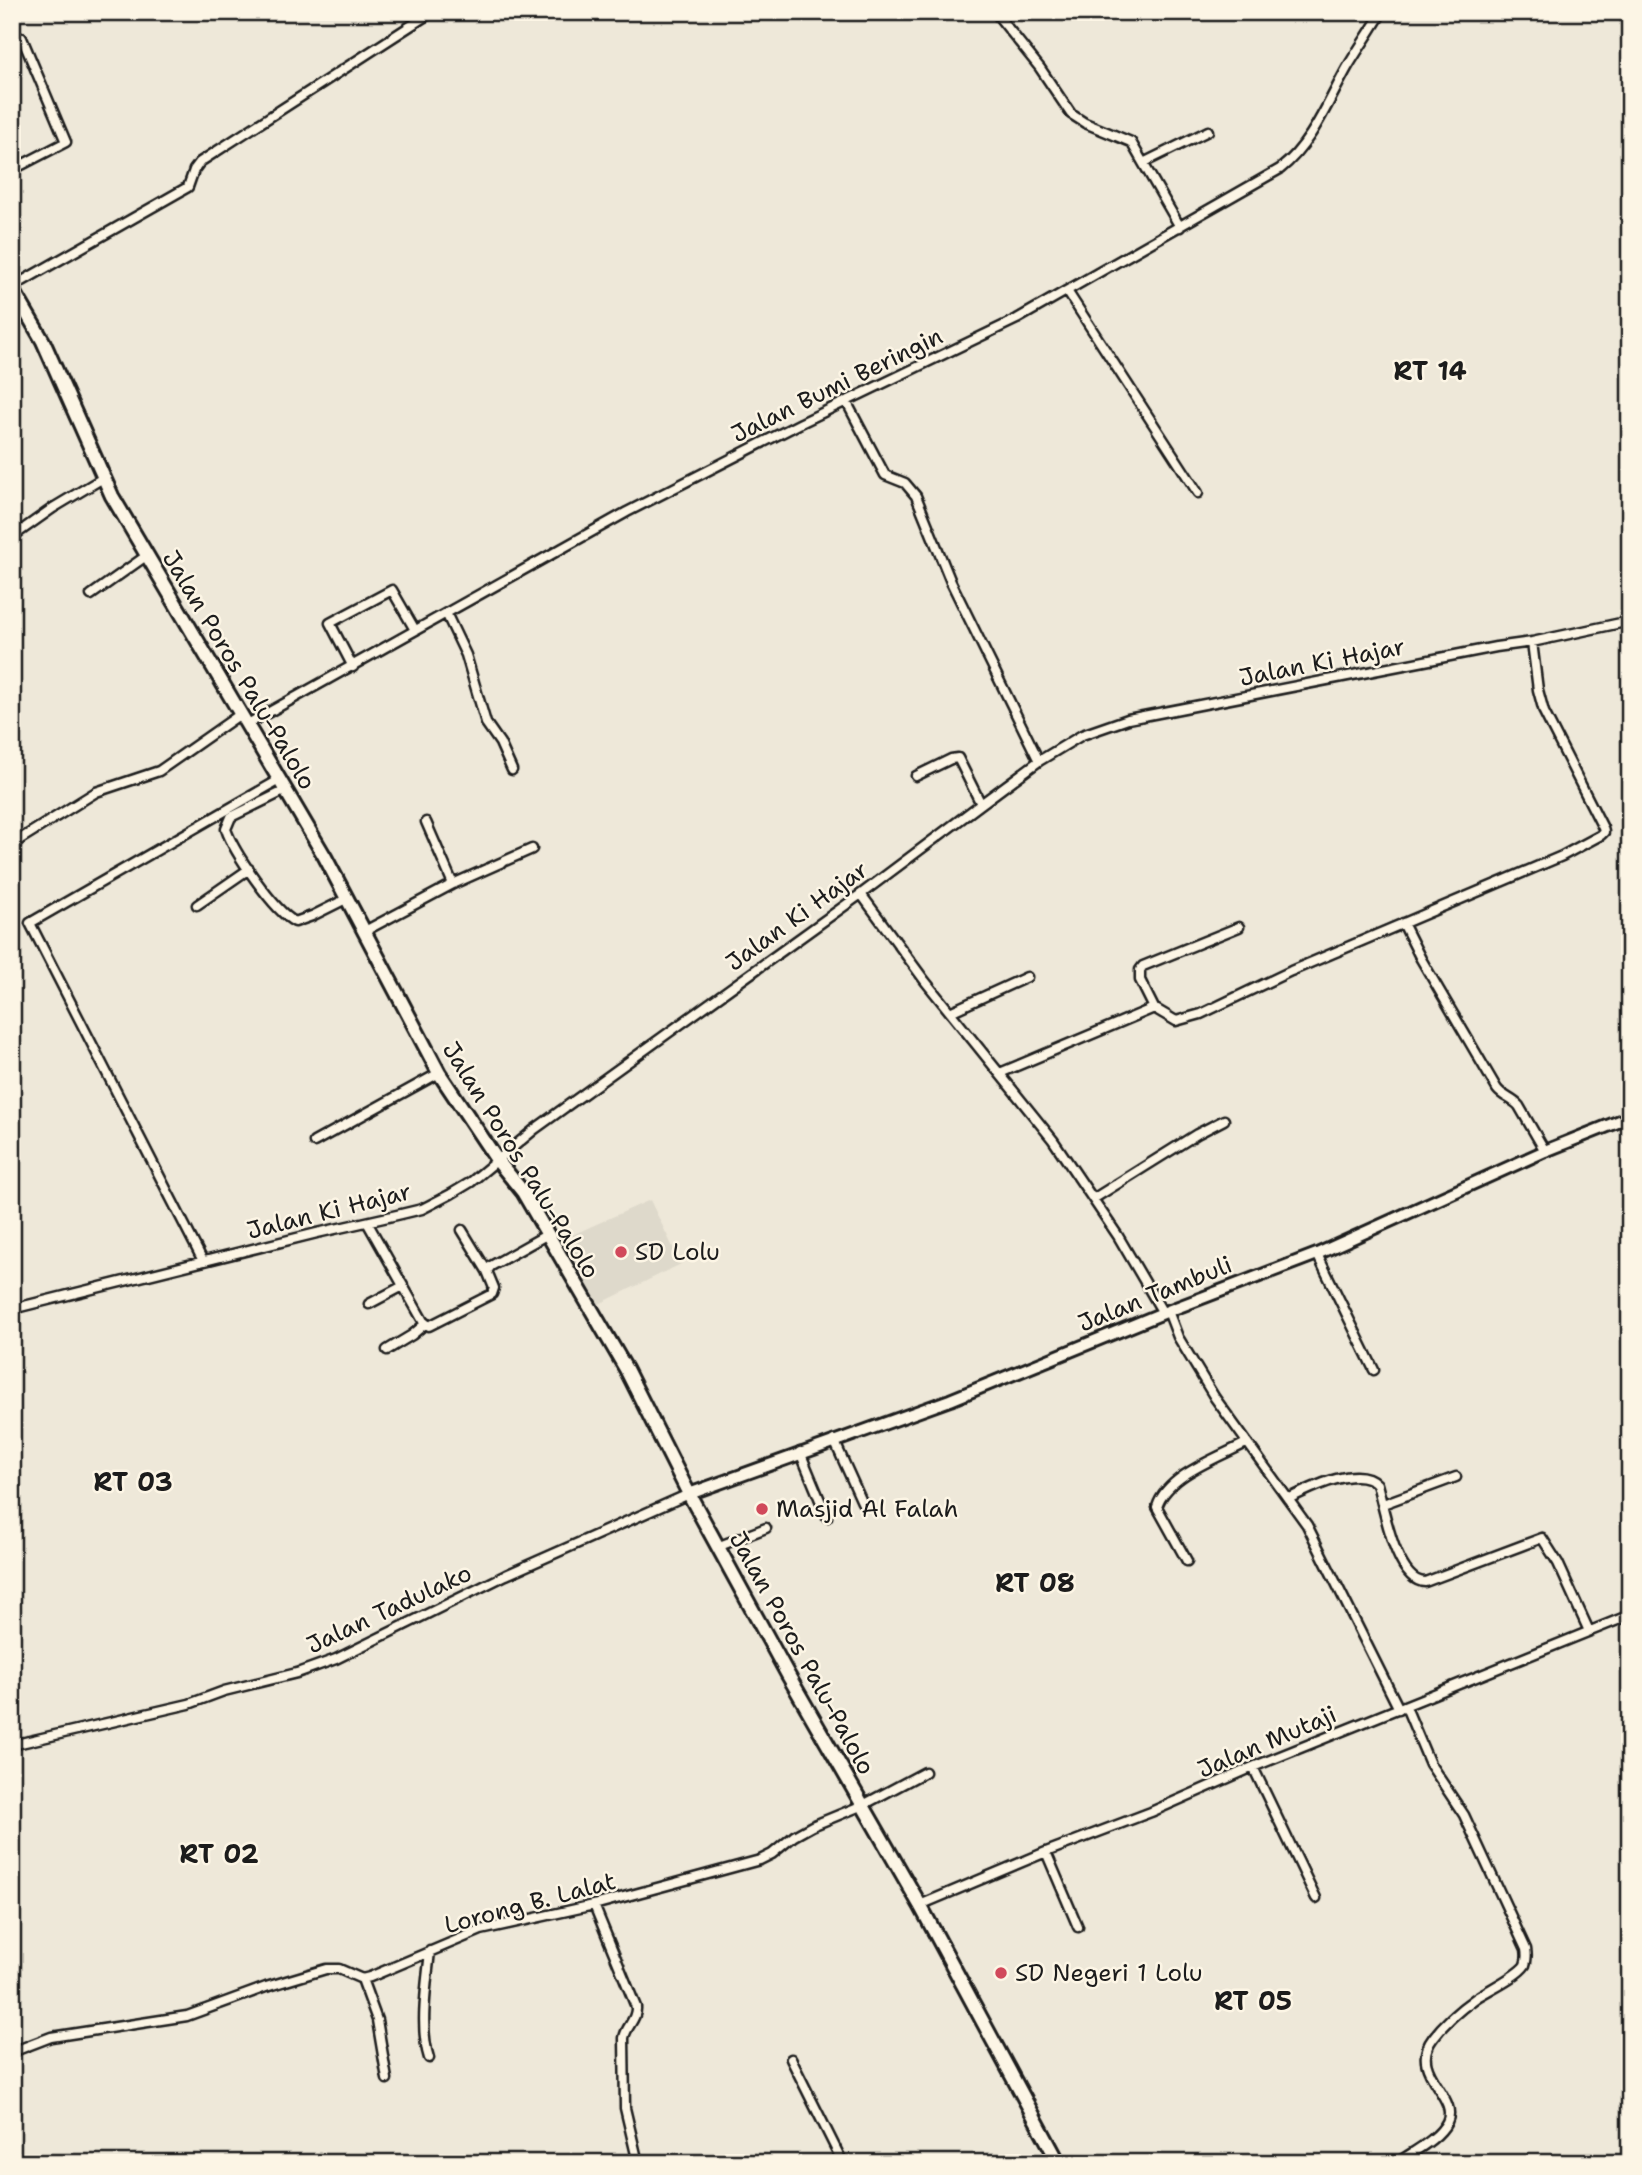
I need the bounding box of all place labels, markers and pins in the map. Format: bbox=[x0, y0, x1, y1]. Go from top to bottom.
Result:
place label: SD Lolu bbox=[635, 1236, 720, 1268]
marker: SD Lolu bbox=[613, 1244, 629, 1260]
place label: Masjid Al Falah bbox=[776, 1493, 958, 1525]
marker: Masjid Al Falah bbox=[754, 1501, 770, 1517]
place label: SD Negeri 1 Lolu bbox=[1015, 1957, 1203, 1989]
marker: SD Negeri 1 Lolu bbox=[993, 1965, 1009, 1981]

